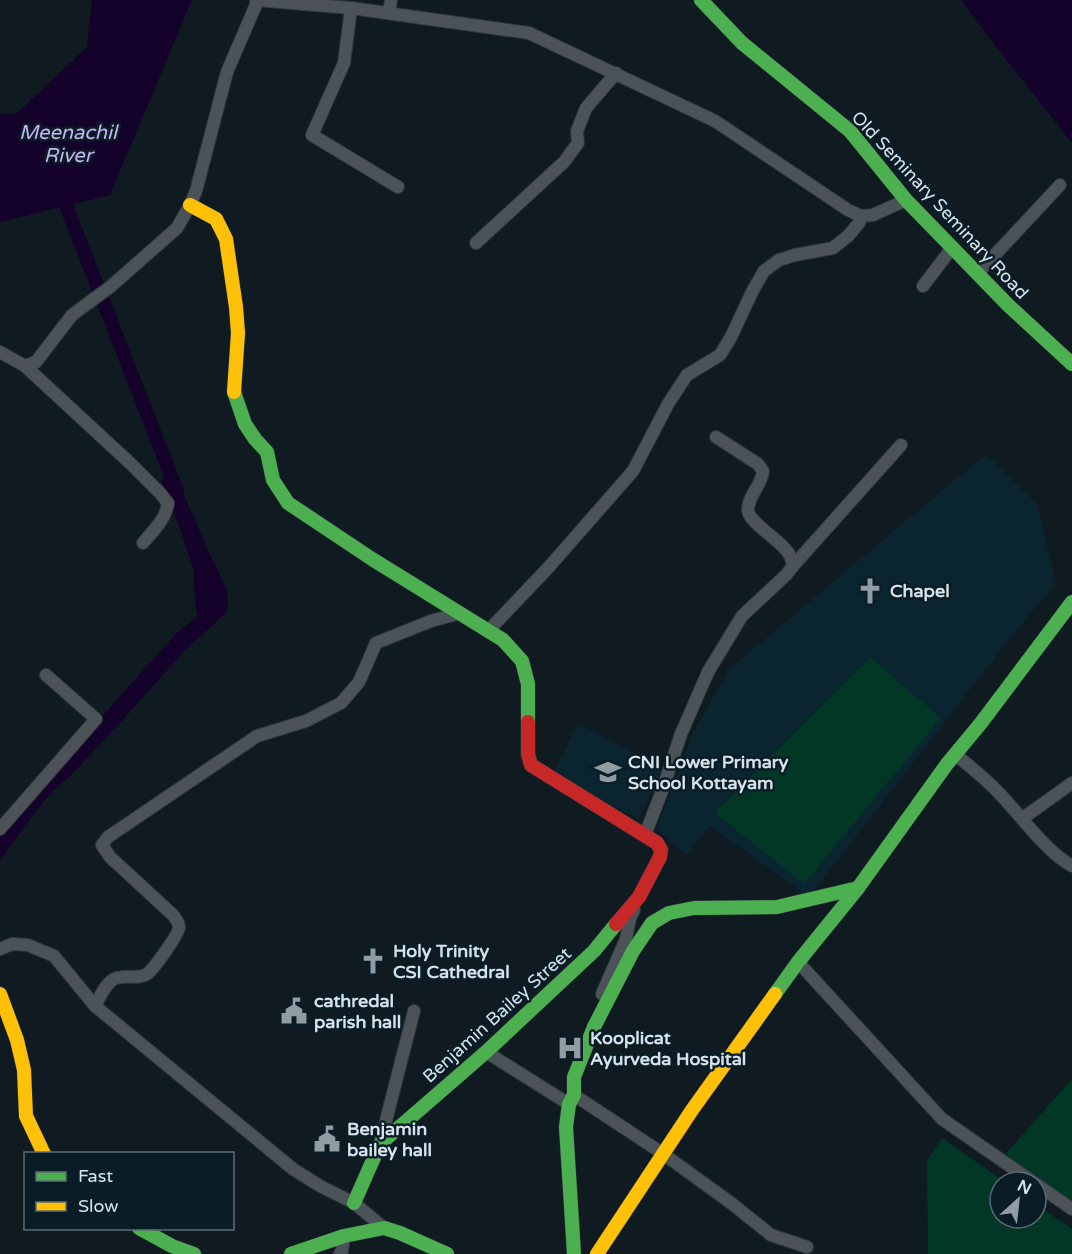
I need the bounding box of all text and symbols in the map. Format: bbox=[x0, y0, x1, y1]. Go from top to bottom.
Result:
street label: Old Seminary Seminary Road bbox=[847, 106, 1033, 304]
water label: Meenachil River bbox=[19, 121, 119, 168]
church icon: Chapel bbox=[855, 576, 885, 606]
place label: Chapel bbox=[890, 580, 950, 602]
place label: CNI Lower Primary School Kottayam bbox=[628, 751, 789, 794]
school or university icon: CNI Lower Primary School Kottayam bbox=[593, 757, 623, 787]
place label: Holy Trinity CSI Cathedral bbox=[393, 940, 510, 983]
street label: Benjamin Bailey Street bbox=[418, 942, 576, 1088]
church icon: Holy Trinity CSI Cathedral bbox=[358, 946, 388, 976]
place label: cathredal parish hall bbox=[314, 990, 401, 1033]
public building icon: cathredal parish hall bbox=[279, 996, 309, 1026]
place label: Kooplicat Ayurveda Hospital bbox=[590, 1027, 746, 1070]
hospital icon: Kooplicat Ayurveda Hospital bbox=[555, 1033, 585, 1063]
place label: Benjamin bailey hall bbox=[347, 1118, 432, 1161]
public building icon: Benjamin bailey hall bbox=[312, 1124, 342, 1154]
legend bbox=[24, 1152, 234, 1230]
text: Fast bbox=[78, 1165, 113, 1187]
north arrow bbox=[988, 1170, 1048, 1230]
text: N bbox=[1014, 1176, 1035, 1199]
text: Slow bbox=[78, 1195, 119, 1217]

